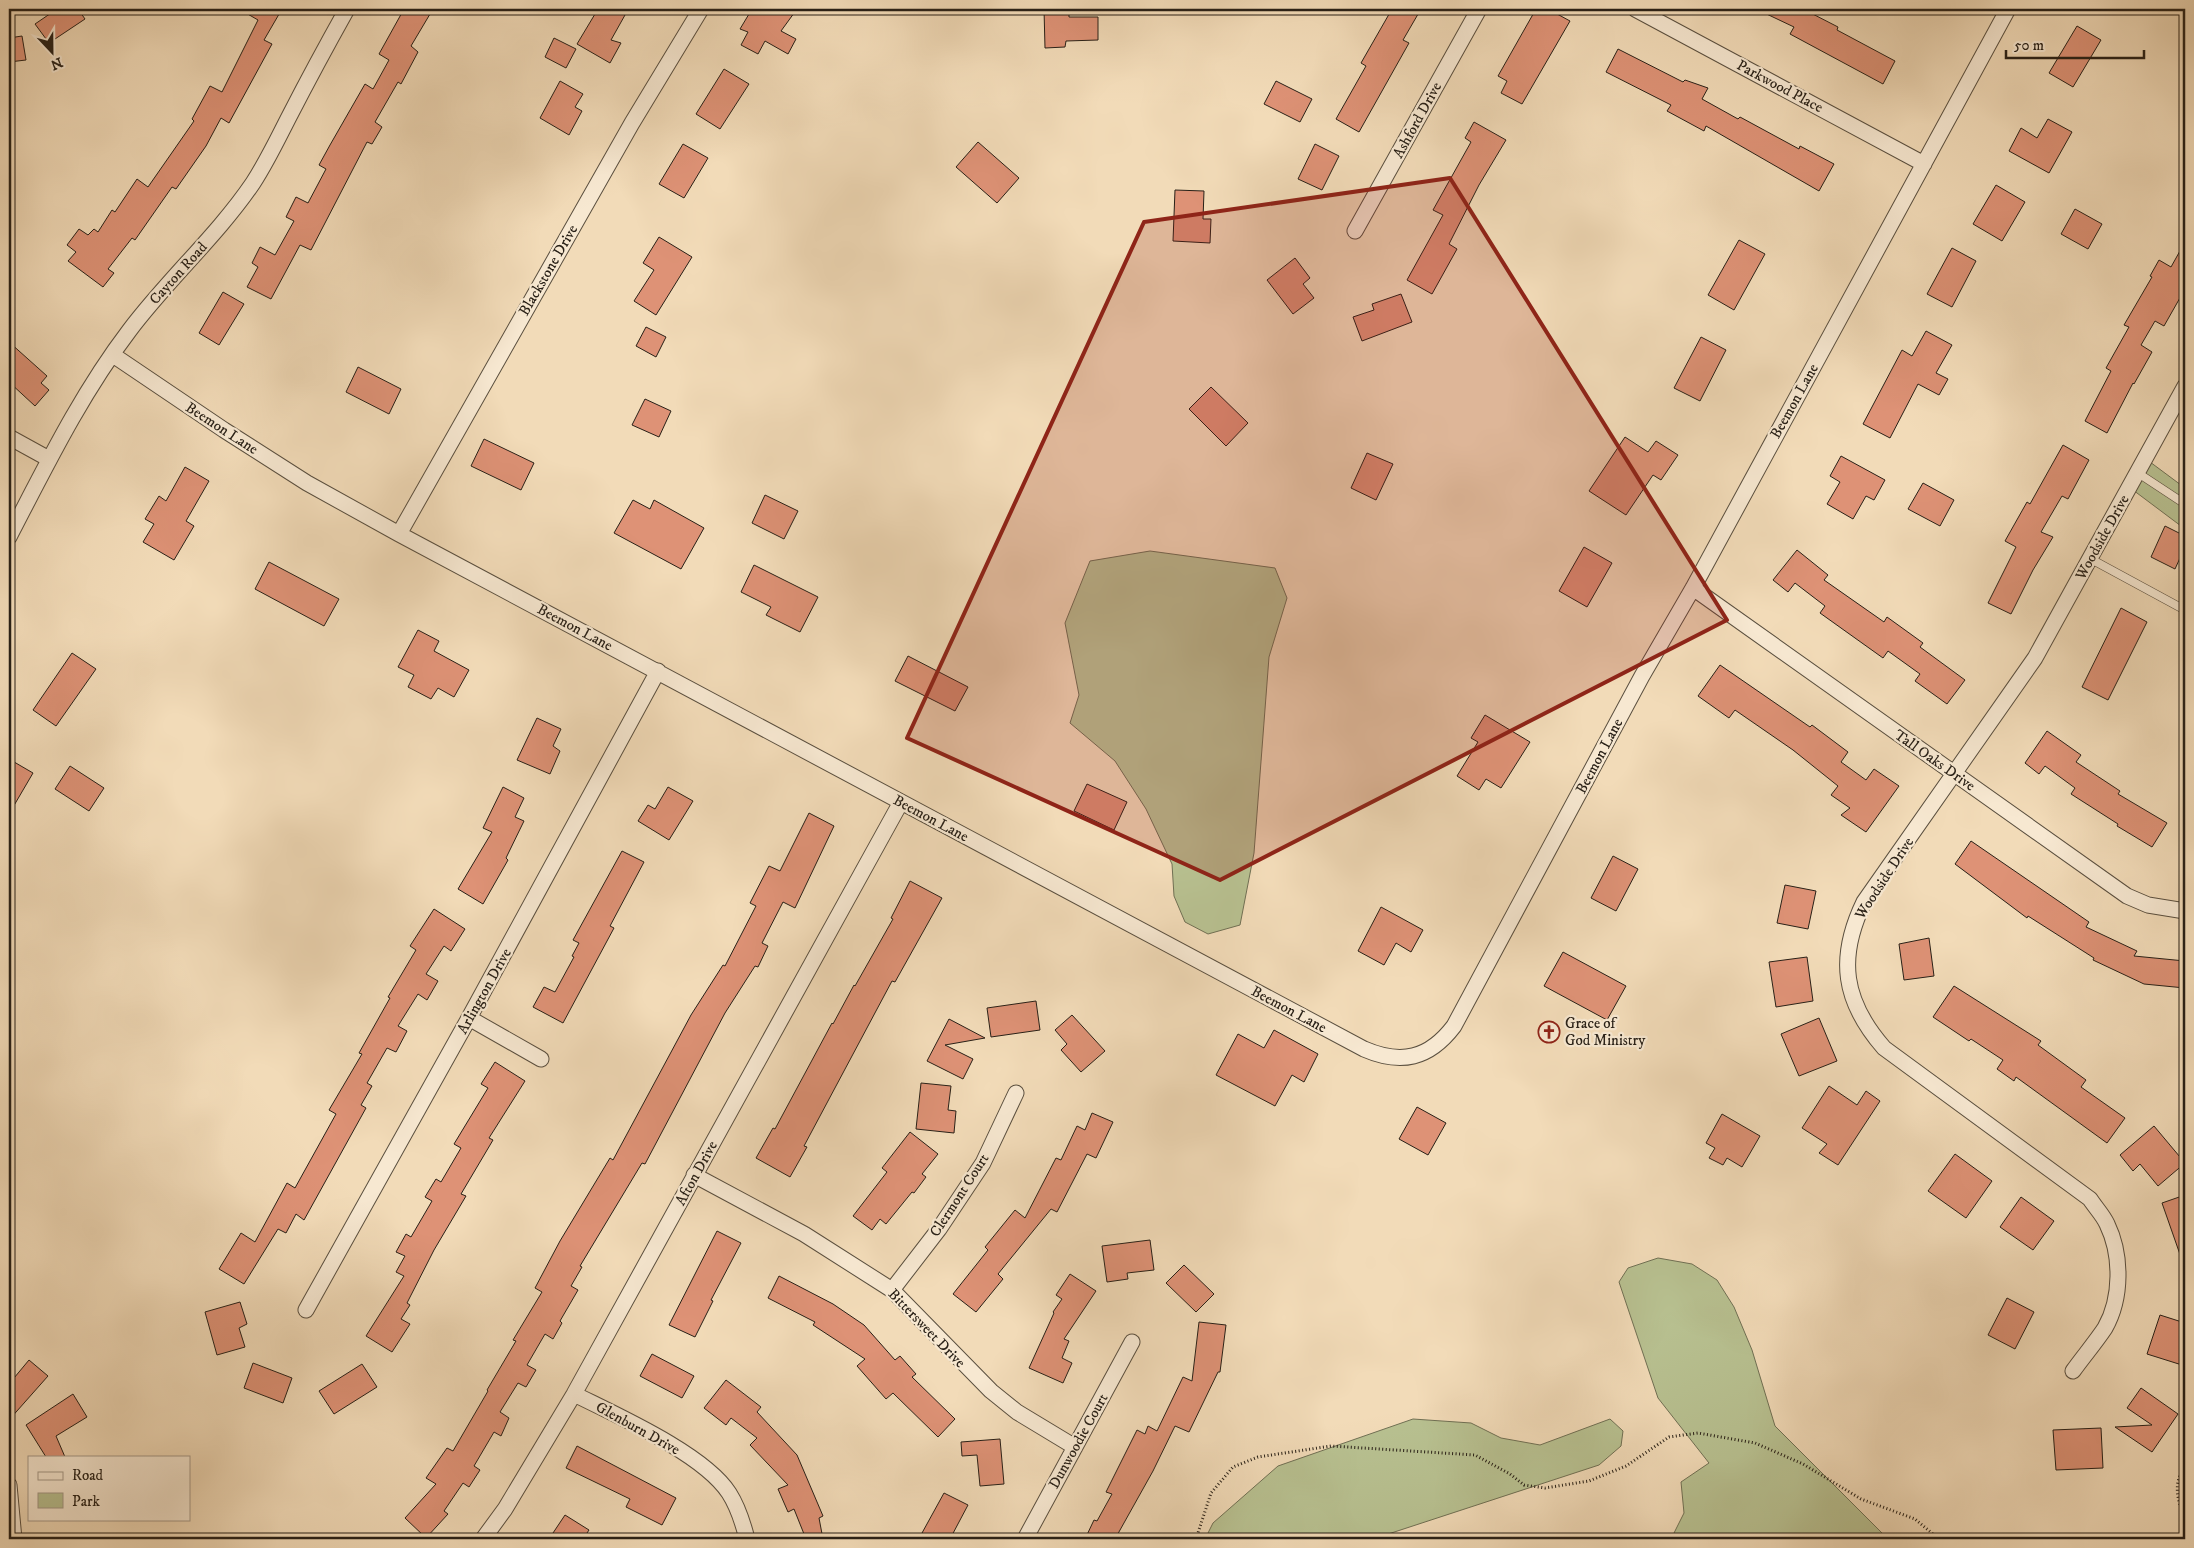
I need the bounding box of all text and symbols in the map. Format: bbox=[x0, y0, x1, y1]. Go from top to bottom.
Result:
north arrow bbox=[28, 28, 78, 78]
scale bar bbox=[2006, 28, 2144, 60]
text: 50 m bbox=[2014, 36, 2044, 55]
text: N bbox=[47, 53, 65, 74]
street label: Parkwood Place bbox=[1733, 56, 1826, 117]
street label: Ashford Drive bbox=[1389, 79, 1446, 162]
street label: Blackstone Drive bbox=[515, 221, 582, 319]
street label: Cayton Road bbox=[145, 238, 212, 309]
street label: Beemon Lane bbox=[1766, 360, 1823, 442]
street label: Beemon Lane bbox=[182, 398, 262, 459]
street label: Woodside Drive bbox=[2071, 491, 2134, 584]
street label: Beemon Lane bbox=[534, 600, 616, 655]
street label: Beemon Lane bbox=[1572, 715, 1627, 797]
street label: Tall Oaks Drive bbox=[1890, 725, 1979, 795]
street label: Beemon Lane bbox=[890, 791, 972, 846]
street label: Woodside Drive bbox=[1850, 834, 1918, 924]
street label: Arlington Drive bbox=[453, 945, 516, 1037]
street label: Beemon Lane bbox=[1248, 982, 1330, 1037]
place label: Grace of God Ministry bbox=[1565, 1014, 1646, 1050]
church icon: Grace of God Ministry bbox=[1537, 1020, 1561, 1044]
street label: Afton Drive bbox=[671, 1138, 722, 1209]
street label: Clermont Court bbox=[925, 1150, 993, 1240]
street label: Bittersweet Drive bbox=[884, 1285, 969, 1372]
street label: Dunwoodie Court bbox=[1044, 1390, 1113, 1492]
street label: Glenburn Drive bbox=[592, 1398, 683, 1459]
legend bbox=[28, 1456, 190, 1520]
text: Road bbox=[72, 1466, 104, 1485]
text: Park bbox=[72, 1492, 101, 1511]

